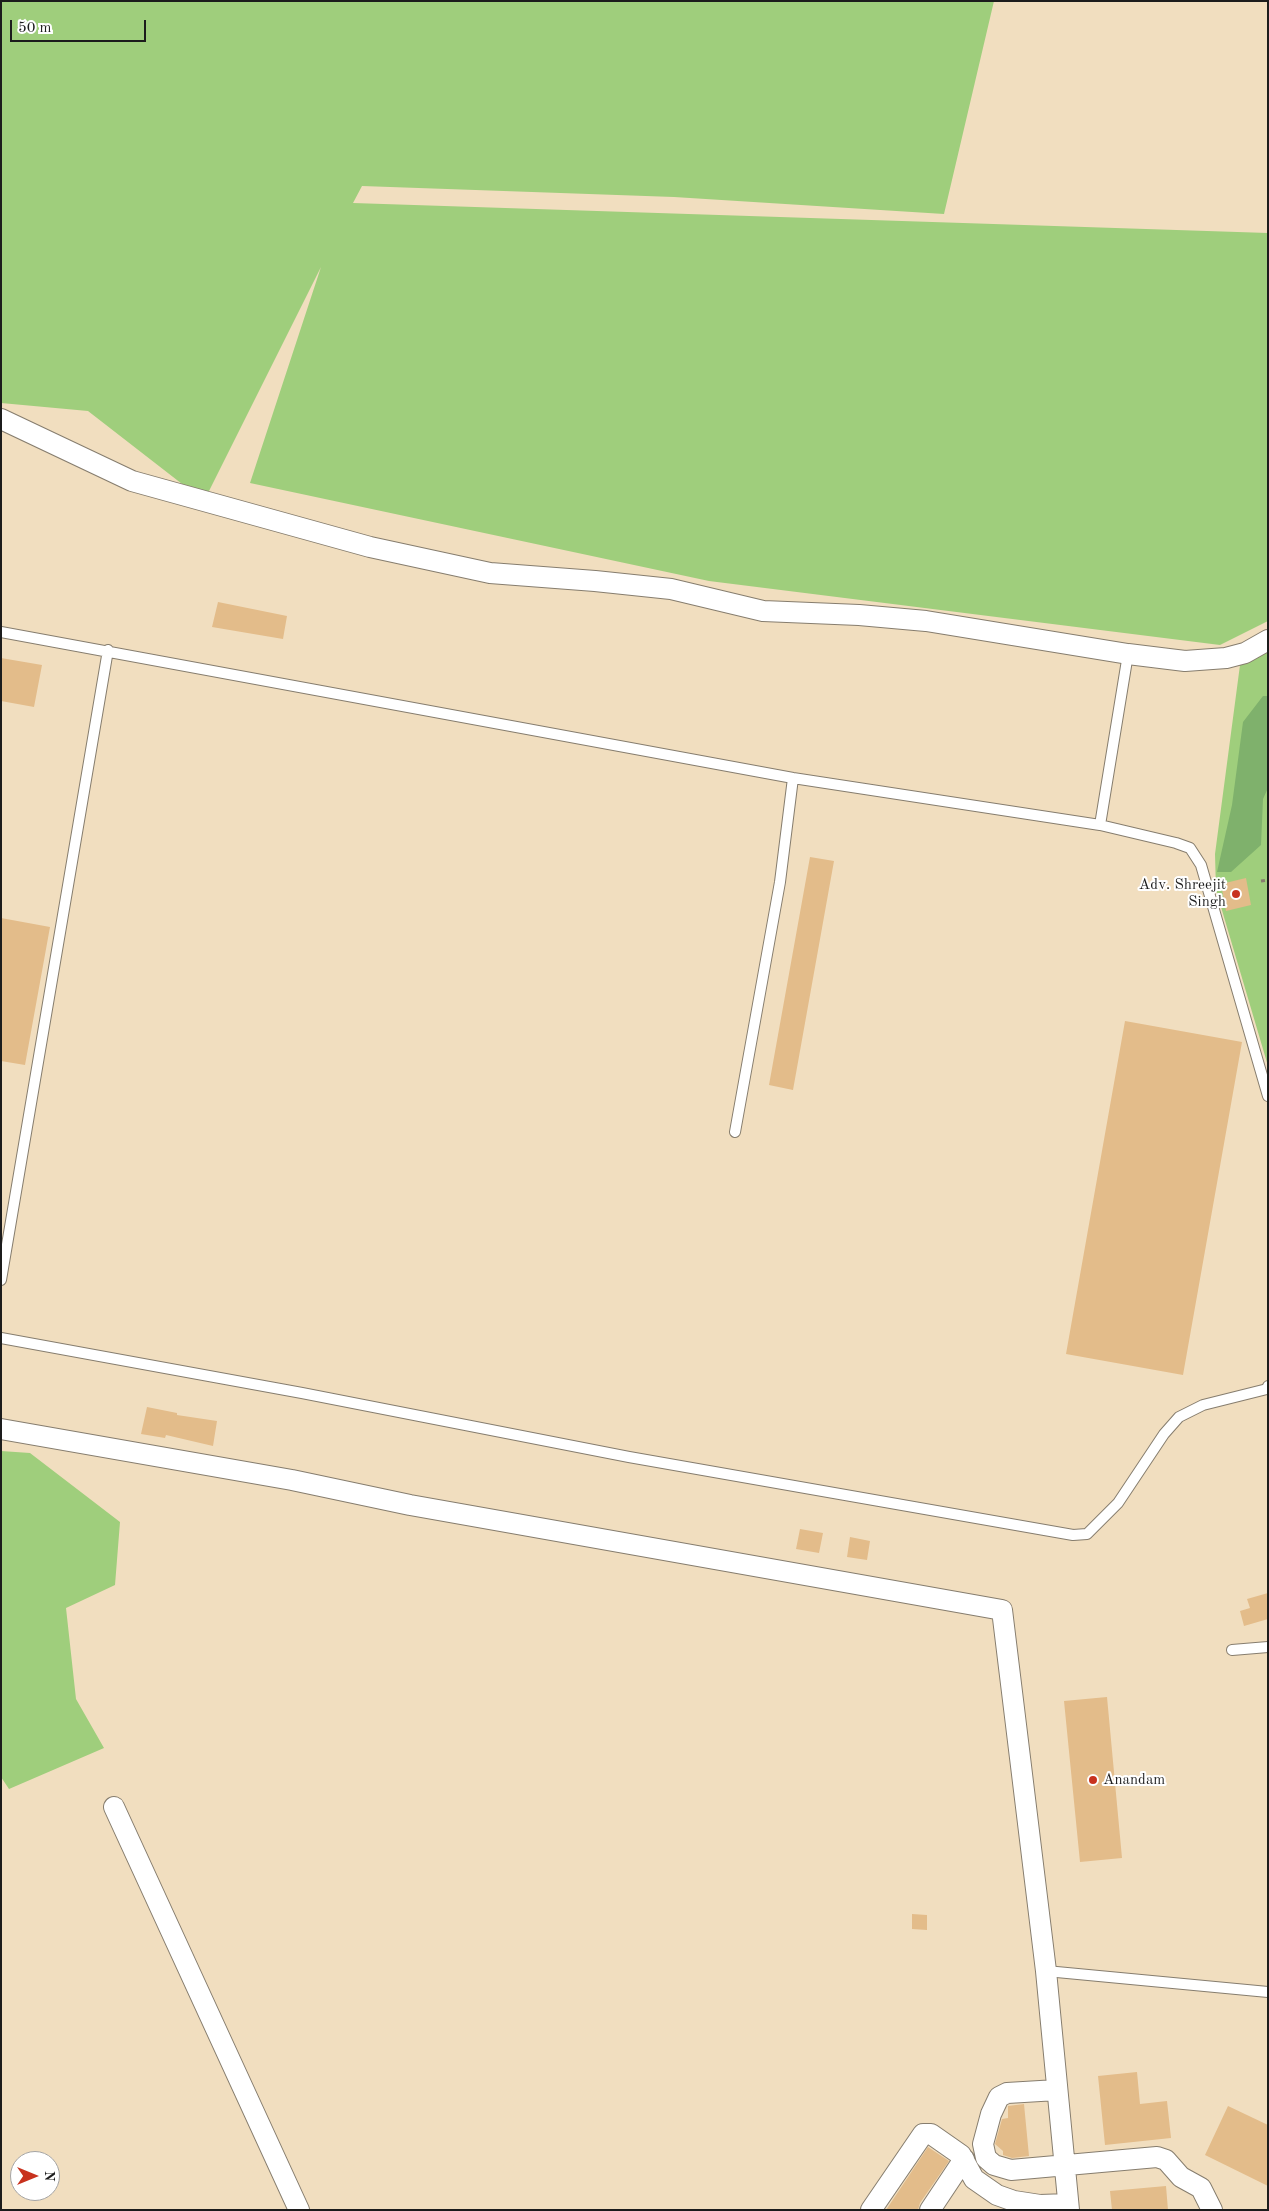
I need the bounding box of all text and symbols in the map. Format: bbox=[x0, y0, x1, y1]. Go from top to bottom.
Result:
scale bar bbox=[12, 10, 149, 42]
text: 50 m bbox=[18, 21, 52, 36]
place label: Adv. Shreejit Singh bbox=[1139, 876, 1226, 911]
marker: Adv. Shreejit Singh bbox=[1230, 888, 1242, 900]
place label: Anandam bbox=[1103, 1771, 1165, 1789]
marker: Anandam bbox=[1087, 1774, 1099, 1786]
north arrow bbox=[10, 2151, 60, 2201]
text: N bbox=[42, 2171, 56, 2181]

